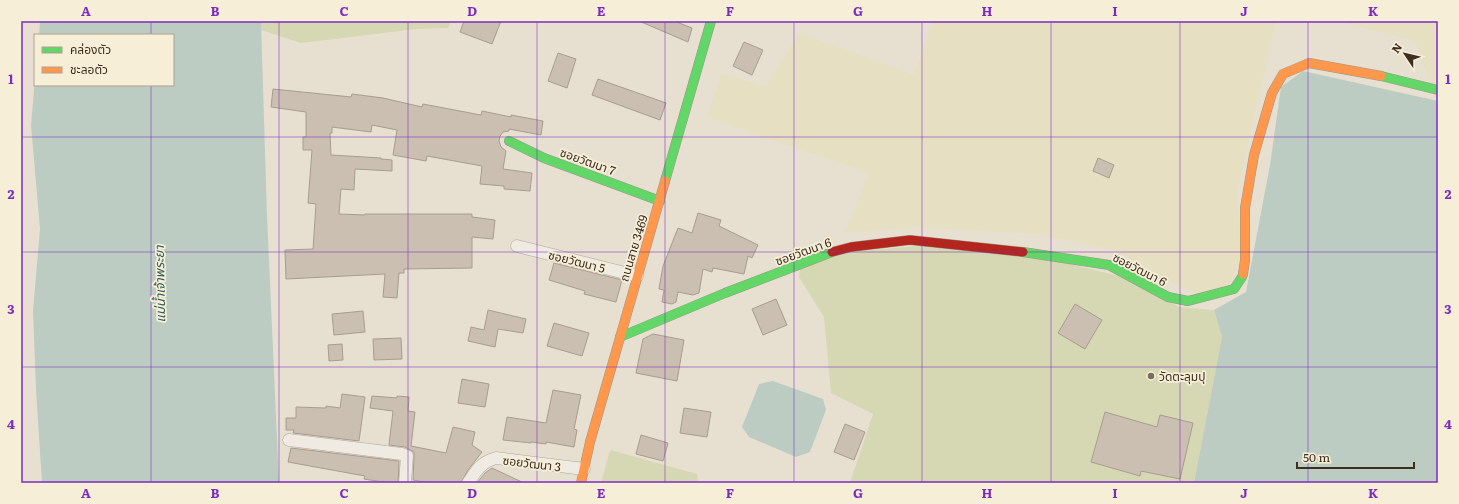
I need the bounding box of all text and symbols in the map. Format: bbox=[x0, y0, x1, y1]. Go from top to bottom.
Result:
text: A bbox=[81, 1, 91, 20]
text: B bbox=[211, 1, 220, 20]
text: C bbox=[339, 1, 349, 20]
text: D bbox=[467, 1, 477, 20]
text: E bbox=[597, 1, 606, 20]
text: F bbox=[726, 1, 734, 20]
text: G bbox=[853, 1, 863, 20]
text: H bbox=[982, 1, 993, 20]
text: I bbox=[1112, 1, 1118, 20]
text: J bbox=[1240, 1, 1248, 20]
text: K bbox=[1368, 1, 1379, 20]
legend bbox=[34, 34, 174, 86]
north arrow bbox=[1385, 34, 1425, 74]
text: N bbox=[1387, 39, 1405, 56]
text: คล่องตัว bbox=[70, 40, 111, 58]
text: ชะลอตัว bbox=[70, 60, 108, 78]
text: 1 bbox=[8, 69, 14, 88]
text: 1 bbox=[1445, 69, 1451, 88]
street label: ซอยวัฒนา 7 bbox=[558, 143, 618, 179]
text: 2 bbox=[8, 184, 15, 203]
text: 2 bbox=[1445, 184, 1452, 203]
street label: ถนนสาย 3469 bbox=[614, 212, 652, 284]
street label: ซอยวัฒนา 6 bbox=[772, 232, 834, 269]
water label: แม่น้ำเจ้าพระยา bbox=[149, 245, 169, 323]
street label: ซอยวัฒนา 5 bbox=[547, 245, 607, 277]
street label: ซอยวัฒนา 6 bbox=[1110, 248, 1171, 291]
text: 3 bbox=[7, 299, 15, 318]
text: 3 bbox=[1444, 299, 1452, 318]
place label: วัดตะลุมปุ bbox=[1159, 367, 1205, 385]
marker: วัดตะลุมปุ bbox=[1146, 371, 1156, 381]
text: 4 bbox=[7, 414, 15, 433]
text: 4 bbox=[1444, 414, 1452, 433]
scale bar bbox=[1297, 444, 1414, 470]
text: 50 m bbox=[1303, 448, 1330, 466]
street label: ซอยวัฒนา 3 bbox=[502, 450, 562, 476]
text: A bbox=[81, 483, 91, 502]
text: B bbox=[211, 483, 220, 502]
text: C bbox=[339, 483, 349, 502]
text: D bbox=[467, 483, 477, 502]
text: E bbox=[597, 483, 606, 502]
text: F bbox=[726, 483, 734, 502]
text: G bbox=[853, 483, 863, 502]
text: H bbox=[982, 483, 993, 502]
text: I bbox=[1112, 483, 1118, 502]
text: J bbox=[1240, 483, 1248, 502]
text: K bbox=[1368, 483, 1379, 502]

